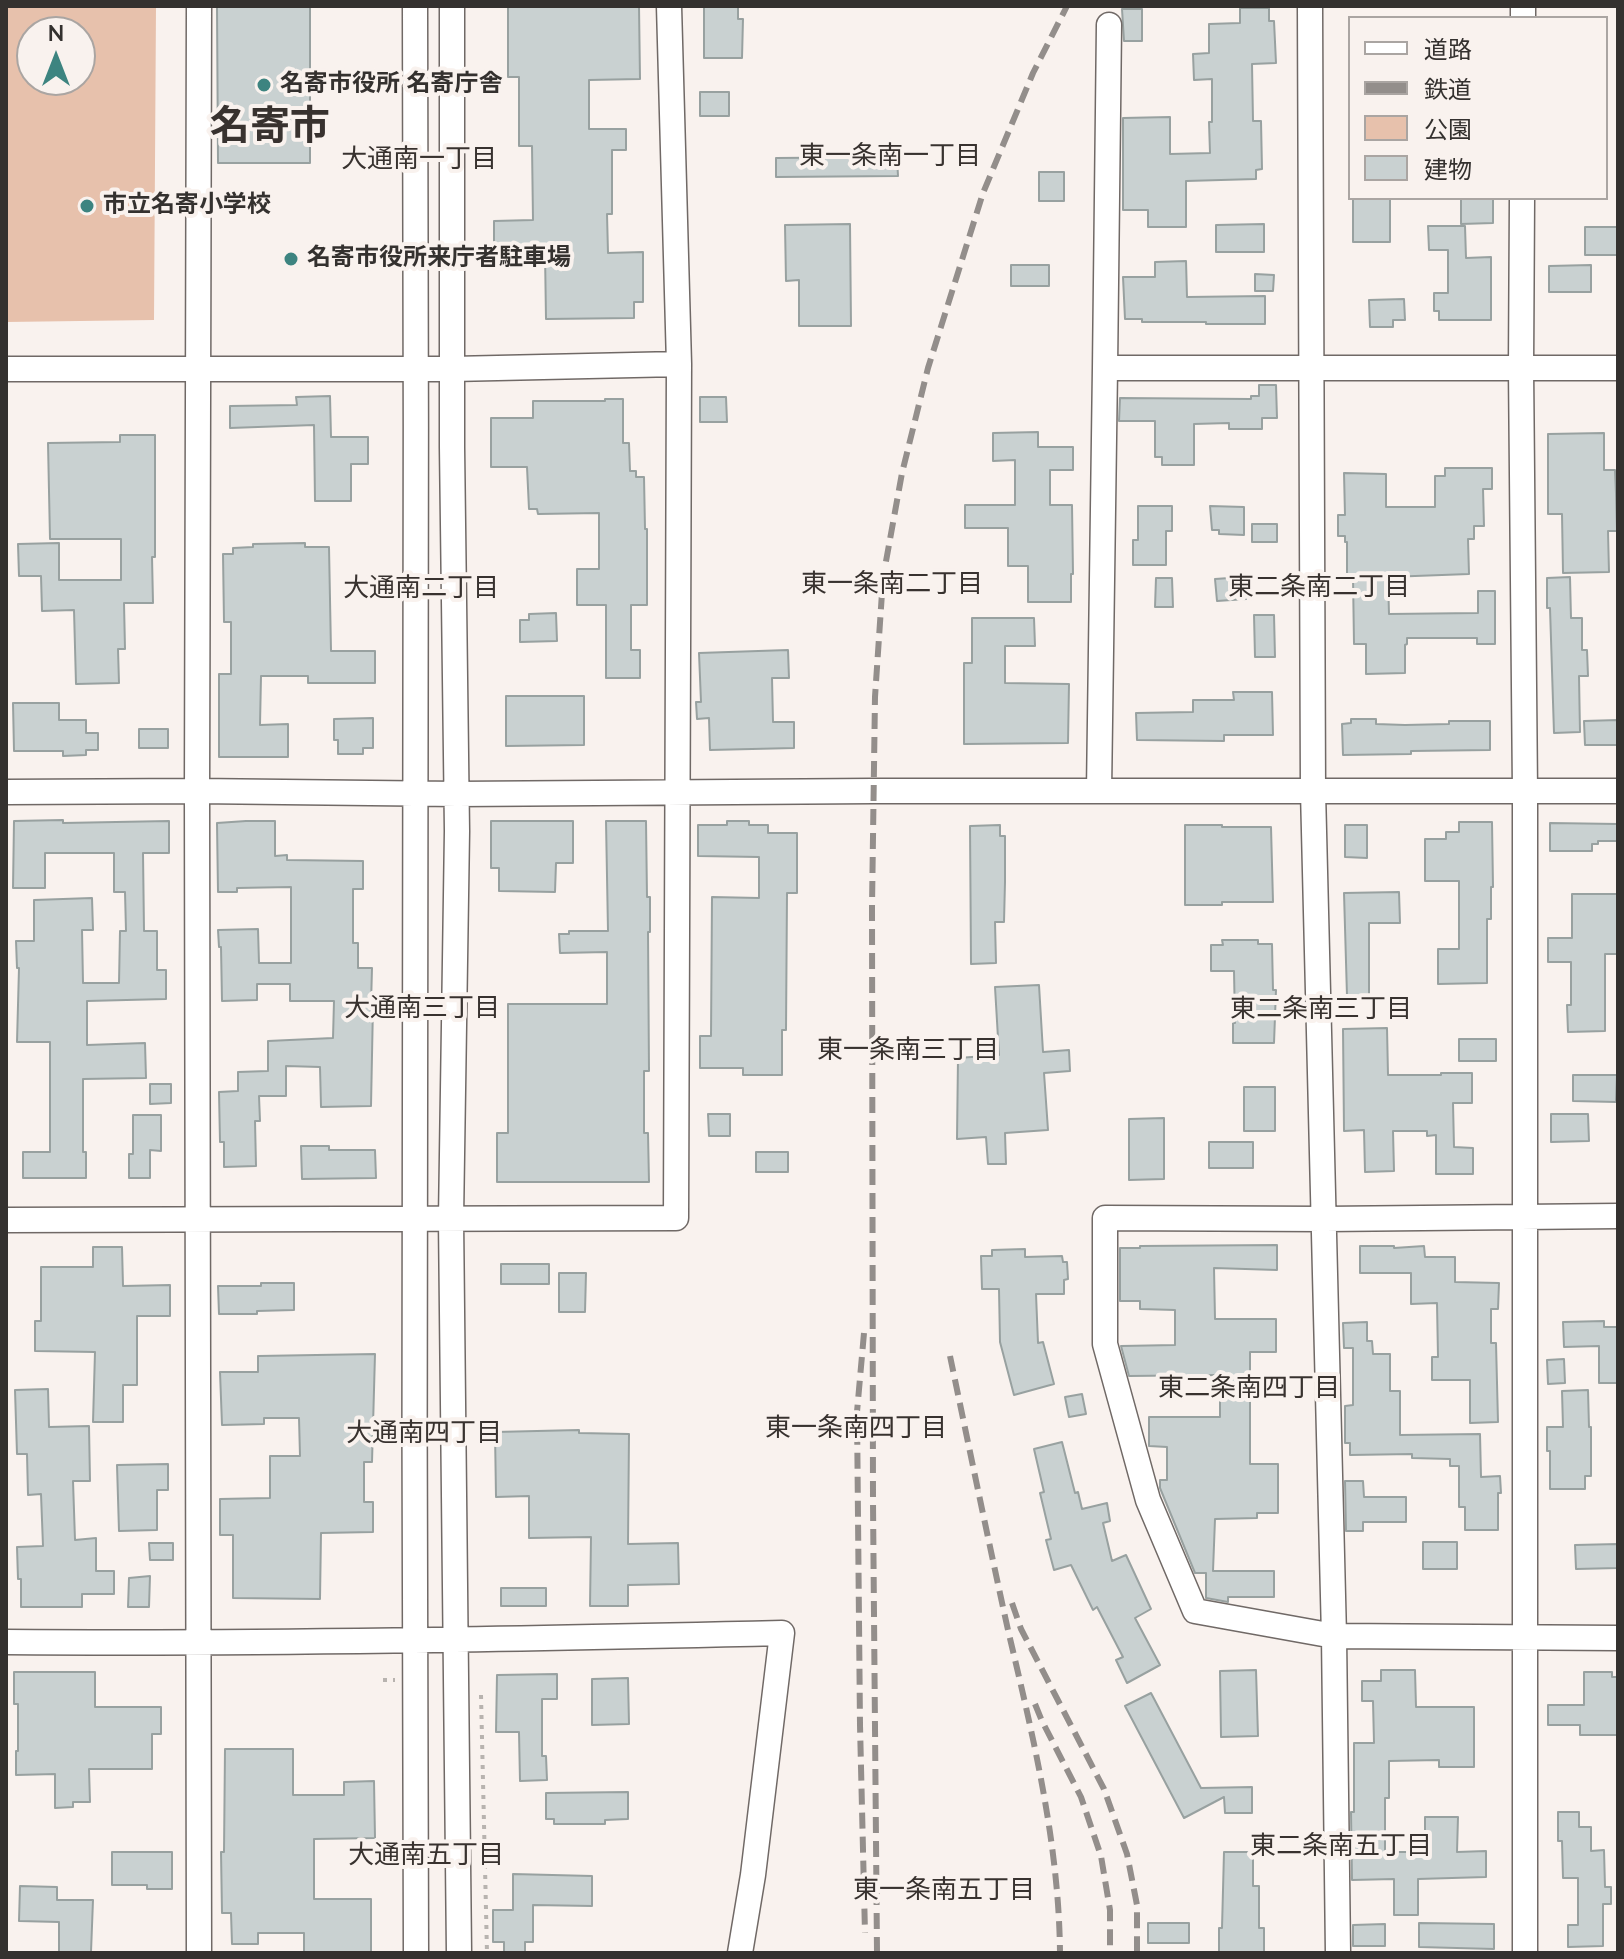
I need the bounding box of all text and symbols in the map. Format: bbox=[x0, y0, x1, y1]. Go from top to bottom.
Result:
north arrow bbox=[16, 16, 96, 96]
legend bbox=[1348, 16, 1608, 200]
text: N bbox=[48, 19, 64, 49]
text: 道路 bbox=[1424, 34, 1472, 66]
place label: 名寄市役所 名寄庁舎 bbox=[280, 71, 502, 99]
text: 鉄道 bbox=[1424, 74, 1472, 106]
marker: 名寄市役所 名寄庁舎 bbox=[255, 76, 273, 94]
district label: 名寄市 bbox=[210, 105, 330, 153]
text: 公園 bbox=[1424, 114, 1472, 146]
district label: 東一条南一丁目 bbox=[799, 142, 981, 174]
district label: 大通南一丁目 bbox=[341, 145, 497, 177]
text: 建物 bbox=[1424, 154, 1472, 186]
place label: 市立名寄小学校 bbox=[103, 192, 271, 220]
marker: 市立名寄小学校 bbox=[78, 197, 96, 215]
place label: 名寄市役所来庁者駐車場 bbox=[307, 245, 571, 273]
marker: 名寄市役所来庁者駐車場 bbox=[282, 250, 300, 268]
district label: 東一条南二丁目 bbox=[801, 570, 983, 602]
district label: 東二条南二丁目 bbox=[1228, 573, 1410, 605]
district label: 大通南二丁目 bbox=[343, 574, 499, 606]
district label: 大通南三丁目 bbox=[344, 994, 500, 1026]
district label: 東二条南三丁目 bbox=[1230, 995, 1412, 1027]
district label: 東一条南三丁目 bbox=[817, 1036, 999, 1068]
district label: 東二条南四丁目 bbox=[1158, 1374, 1340, 1406]
district label: 東一条南四丁目 bbox=[765, 1414, 947, 1446]
district label: 大通南四丁目 bbox=[346, 1419, 502, 1451]
district label: 東二条南五丁目 bbox=[1250, 1832, 1432, 1864]
district label: 大通南五丁目 bbox=[348, 1841, 504, 1873]
district label: 東一条南五丁目 bbox=[853, 1876, 1035, 1908]

